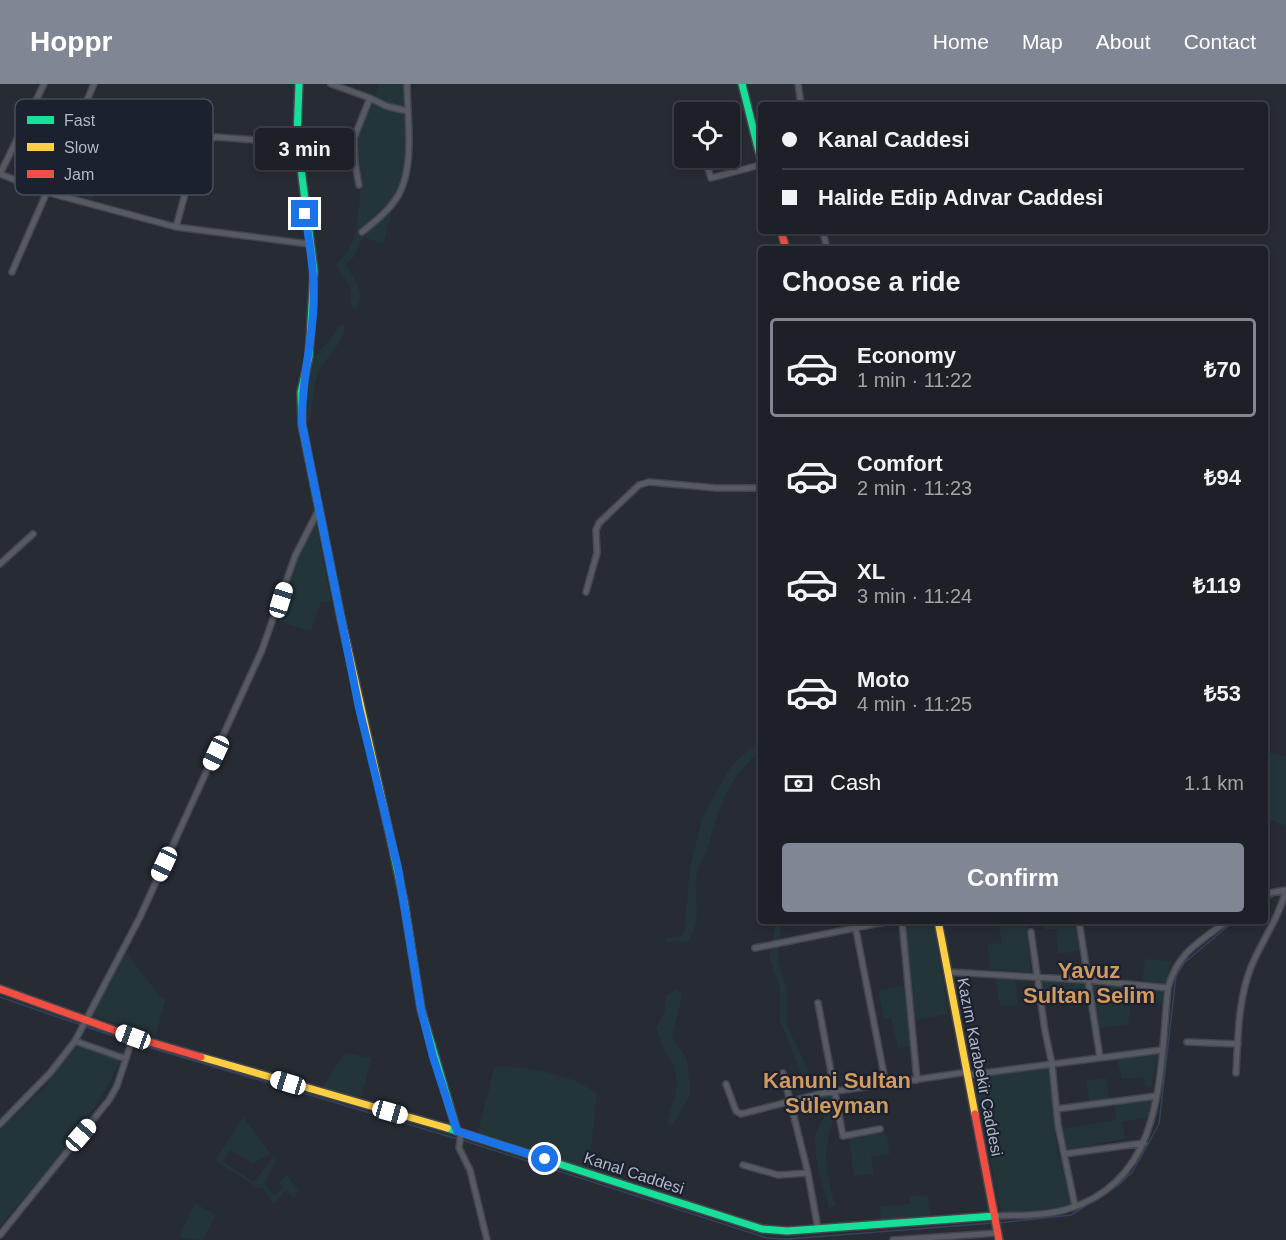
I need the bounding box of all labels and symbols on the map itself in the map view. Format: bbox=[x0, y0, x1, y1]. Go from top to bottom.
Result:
legend bbox=[15, 99, 213, 195]
text: Fast bbox=[64, 112, 96, 129]
callout: 3 min bbox=[256, 127, 354, 169]
text: Slow bbox=[64, 139, 99, 156]
text: Jam bbox=[64, 166, 94, 183]
route end bbox=[291, 200, 318, 227]
car bbox=[267, 580, 295, 620]
car bbox=[200, 733, 232, 773]
car bbox=[148, 844, 180, 884]
district label: Yavuz Sultan Selim bbox=[1023, 958, 1155, 1008]
street label: Kazım Karabekir Caddesi bbox=[954, 976, 1006, 1158]
car bbox=[113, 1022, 153, 1052]
district label: Kanuni Sultan Süleyman bbox=[763, 1068, 911, 1118]
car bbox=[268, 1069, 308, 1097]
car bbox=[370, 1098, 410, 1126]
car bbox=[62, 1116, 100, 1154]
route start bbox=[531, 1145, 558, 1172]
street label: Kanal Caddesi bbox=[582, 1149, 686, 1197]

